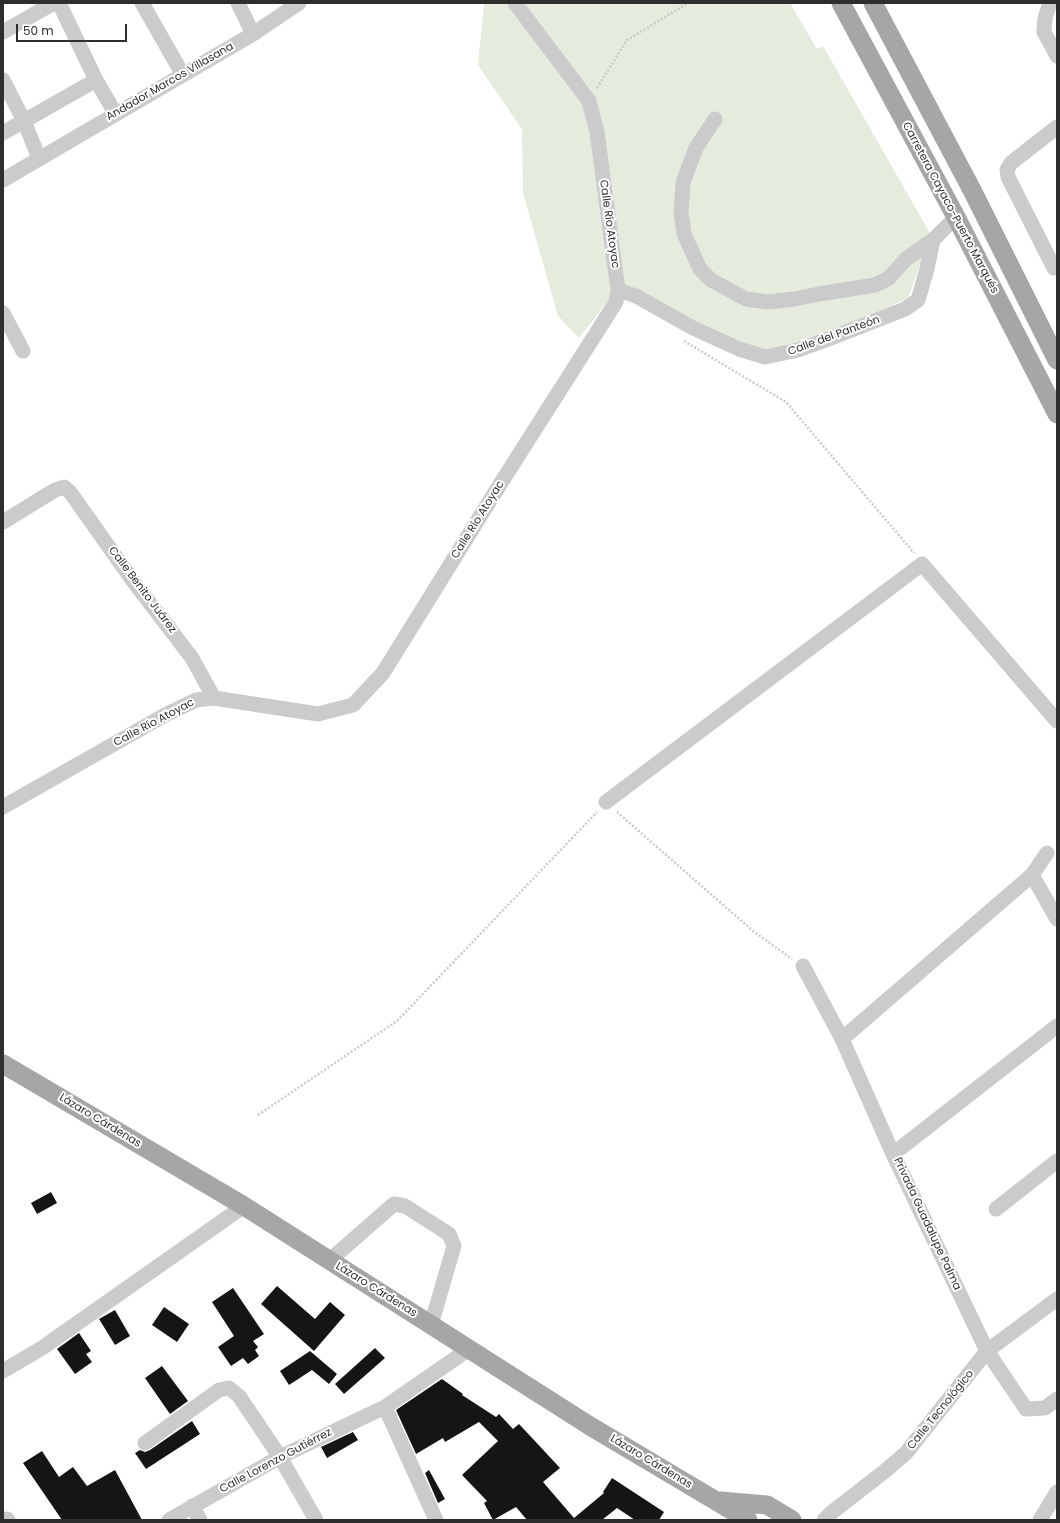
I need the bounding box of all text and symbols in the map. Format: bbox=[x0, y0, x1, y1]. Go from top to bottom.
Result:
scale bar bbox=[18, 16, 129, 42]
text: 50 m bbox=[23, 22, 54, 39]
street label: Andador Marcos Villasana bbox=[104, 40, 236, 124]
street label: Carretera Cayaco-Puerto Marqués bbox=[899, 120, 1001, 296]
street label: Calle Río Atoyac bbox=[596, 179, 622, 269]
street label: Calle del Panteón bbox=[786, 313, 882, 359]
street label: Calle Río Atoyac bbox=[449, 479, 507, 561]
street label: Calle Benito Juárez bbox=[105, 544, 179, 636]
street label: Calle Río Atoyac bbox=[112, 696, 196, 750]
street label: Lázaro Cárdenas bbox=[57, 1091, 143, 1151]
street label: Privada Guadalupe Palma bbox=[890, 1156, 964, 1292]
street label: Lázaro Cárdenas bbox=[333, 1260, 419, 1320]
street label: Calle Tecnológico bbox=[905, 1368, 977, 1452]
street label: Calle Lorenzo Gutiérrez bbox=[218, 1426, 334, 1496]
street label: Lázaro Cárdenas bbox=[608, 1432, 694, 1492]

